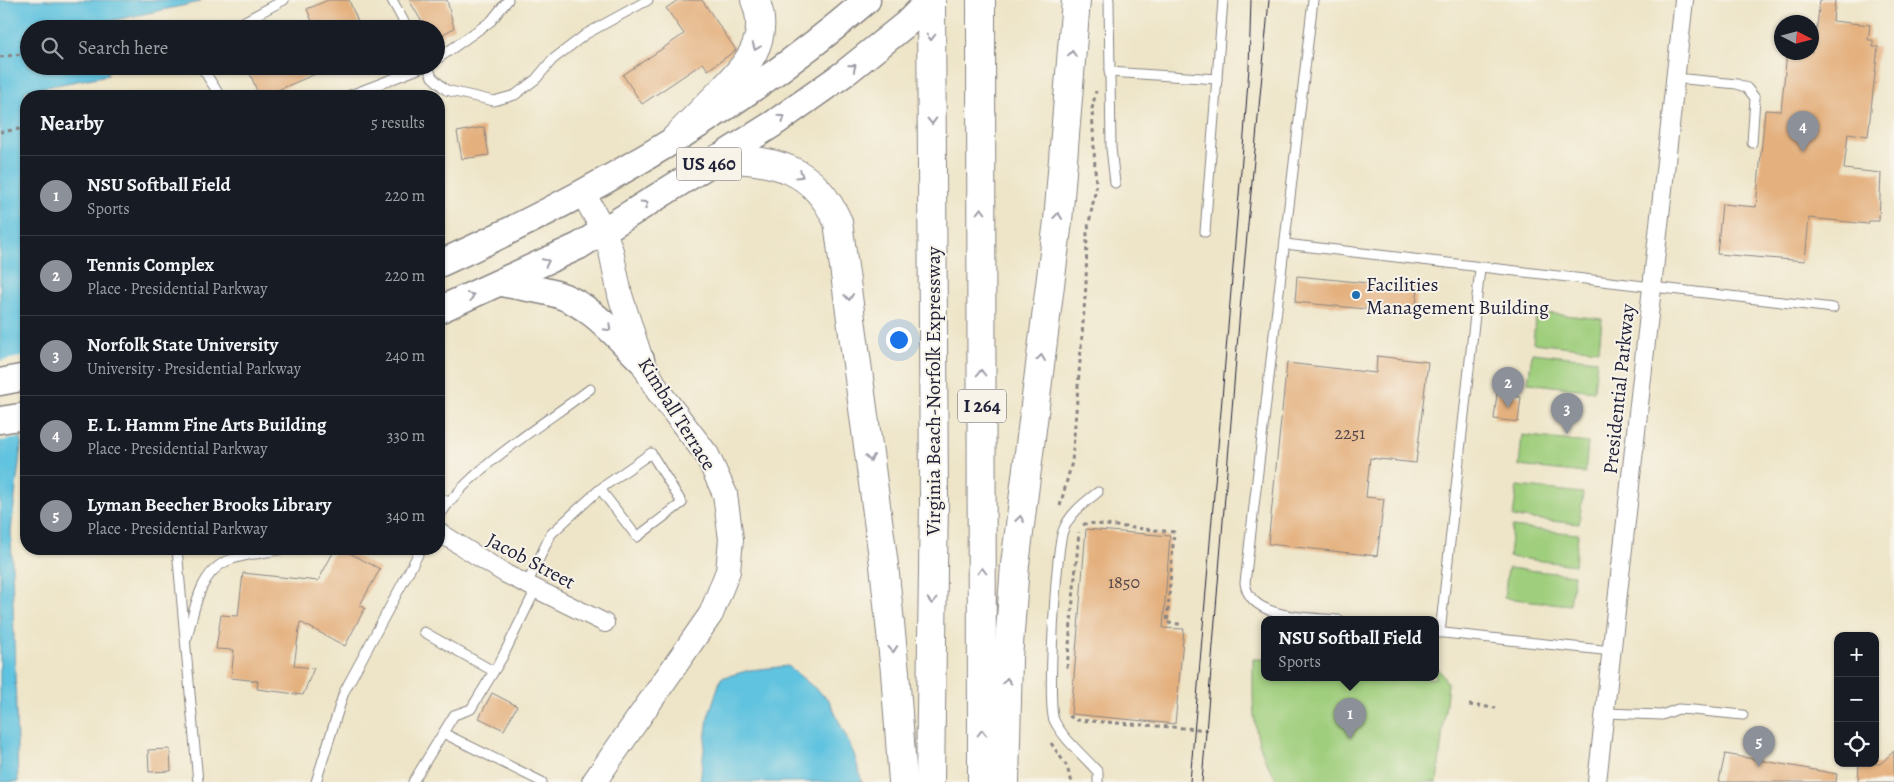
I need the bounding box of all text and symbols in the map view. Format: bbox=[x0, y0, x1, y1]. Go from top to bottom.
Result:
north arrow bbox=[1774, 15, 1819, 60]
search box bbox=[20, 20, 445, 75]
icon: search bbox=[38, 34, 66, 62]
one-way arrow bbox=[926, 34, 936, 41]
text: Search here bbox=[78, 35, 168, 61]
one-way arrow bbox=[752, 42, 762, 51]
one-way arrow bbox=[1066, 50, 1077, 58]
one-way arrow bbox=[847, 65, 856, 73]
text: Nearby bbox=[40, 109, 103, 137]
pin: 4 bbox=[1787, 111, 1819, 152]
text: 5 results bbox=[371, 112, 425, 134]
one-way arrow bbox=[776, 115, 786, 124]
one-way arrow bbox=[927, 117, 937, 125]
road number: US 460 bbox=[676, 147, 742, 180]
one-way arrow bbox=[794, 168, 803, 178]
text: NSU Softball Field bbox=[87, 172, 231, 198]
text: 1 bbox=[53, 185, 59, 207]
text: 220 m bbox=[385, 185, 425, 207]
text: Sports bbox=[87, 198, 130, 220]
one-way arrow bbox=[639, 201, 648, 211]
one-way arrow bbox=[976, 207, 986, 214]
one-way arrow bbox=[1052, 212, 1063, 220]
street label: Virginia Beach-Norfolk Expressway bbox=[920, 245, 947, 537]
text: Tennis Complex bbox=[87, 252, 214, 278]
one-way arrow bbox=[541, 258, 550, 268]
text: 2 bbox=[52, 265, 60, 287]
text: 220 m bbox=[385, 265, 425, 287]
place label: Facilities Management Building bbox=[1366, 271, 1549, 321]
text: Place · Presidential Parkway bbox=[87, 278, 267, 300]
marker: Facilities Management Building bbox=[1350, 289, 1362, 301]
one-way arrow bbox=[466, 292, 474, 302]
one-way arrow bbox=[843, 293, 854, 301]
street label: Presidential Parkway bbox=[1597, 301, 1641, 476]
one-way arrow bbox=[602, 322, 611, 331]
your location bbox=[886, 327, 912, 353]
text: Norfolk State University bbox=[87, 332, 278, 358]
text: 3 bbox=[53, 345, 59, 367]
text: 240 m bbox=[385, 345, 425, 367]
street label: Kimball Terrace bbox=[632, 352, 722, 476]
one-way arrow bbox=[1036, 353, 1046, 362]
text: University · Presidential Parkway bbox=[87, 358, 301, 380]
pin: 2 bbox=[1492, 367, 1524, 408]
one-way arrow bbox=[976, 369, 986, 377]
road number: I 264 bbox=[958, 390, 1006, 422]
pin: 3 bbox=[1551, 393, 1583, 434]
text: E. L. Hamm Fine Arts Building bbox=[87, 412, 327, 438]
house number: 2251 bbox=[1335, 421, 1366, 445]
text: 4 bbox=[52, 425, 60, 447]
text: 330 m bbox=[387, 425, 425, 447]
text: Place · Presidential Parkway bbox=[87, 438, 267, 460]
one-way arrow bbox=[864, 454, 875, 462]
text: Lyman Beecher Brooks Library bbox=[87, 492, 331, 518]
text: 5 bbox=[53, 505, 59, 527]
text: 340 m bbox=[386, 505, 425, 527]
one-way arrow bbox=[1014, 515, 1025, 523]
text: Place · Presidential Parkway bbox=[87, 518, 267, 540]
street label: Jacob Street bbox=[482, 526, 580, 596]
one-way arrow bbox=[977, 567, 987, 574]
house number: 1850 bbox=[1108, 570, 1140, 594]
one-way arrow bbox=[927, 597, 938, 605]
popup bbox=[1261, 616, 1439, 681]
text: NSU Softball Field bbox=[1278, 625, 1422, 651]
map controls bbox=[1834, 632, 1879, 767]
button: + bbox=[1834, 632, 1879, 677]
one-way arrow bbox=[887, 645, 898, 653]
text: Sports bbox=[1278, 651, 1321, 673]
one-way arrow bbox=[1002, 677, 1012, 684]
button: − bbox=[1834, 677, 1879, 722]
pin: 1 bbox=[1334, 698, 1366, 739]
button: locate bbox=[1834, 722, 1879, 767]
pin: 5 bbox=[1743, 726, 1775, 767]
one-way arrow bbox=[977, 729, 987, 737]

